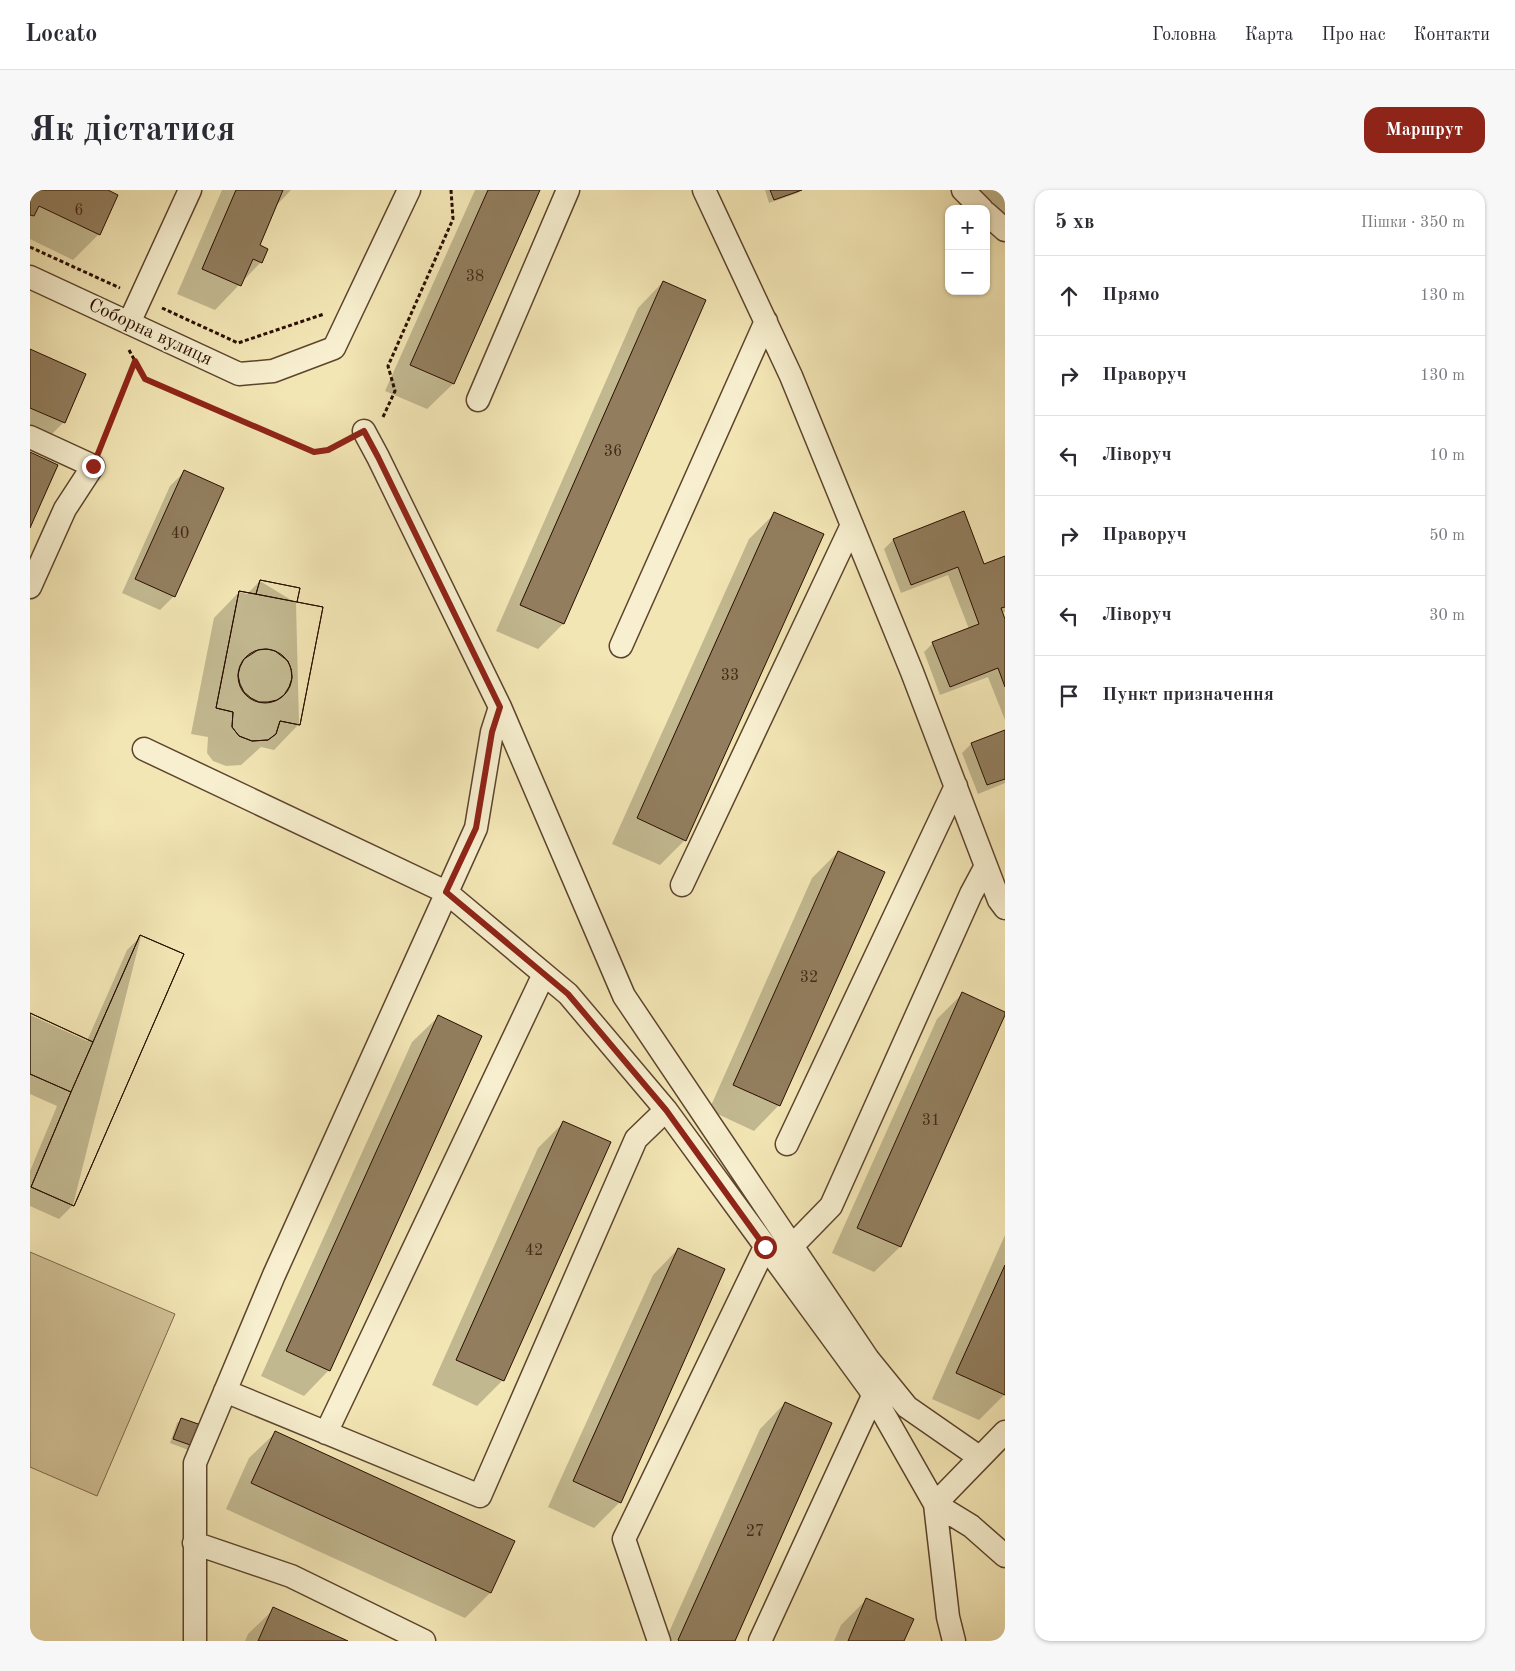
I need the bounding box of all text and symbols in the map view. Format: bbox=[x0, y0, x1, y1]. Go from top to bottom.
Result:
text: Locato bbox=[25, 23, 97, 47]
text: Головна bbox=[1152, 26, 1217, 44]
text: Карта bbox=[1245, 26, 1293, 44]
text: Про нас bbox=[1321, 26, 1386, 44]
text: Контакти bbox=[1414, 26, 1490, 44]
button: Маршрут bbox=[1364, 107, 1485, 153]
text: Як дістатися bbox=[30, 113, 235, 148]
house number: 6 bbox=[74, 203, 84, 219]
map controls bbox=[945, 205, 990, 295]
button: + bbox=[945, 205, 990, 250]
text: 5 хв bbox=[1055, 212, 1094, 233]
text: Пішки · 350 m bbox=[1361, 215, 1465, 231]
button: − bbox=[945, 250, 990, 295]
house number: 38 bbox=[466, 269, 484, 285]
icon: ahead bbox=[1055, 282, 1083, 310]
text: Прямо bbox=[1102, 286, 1160, 305]
text: 130 m bbox=[1420, 288, 1465, 304]
street label: Соборна вулиця bbox=[85, 296, 215, 370]
icon: right bbox=[1055, 362, 1083, 390]
text: Праворуч bbox=[1102, 366, 1187, 385]
text: 130 m bbox=[1420, 368, 1465, 384]
icon: left bbox=[1055, 442, 1083, 470]
house number: 36 bbox=[604, 444, 622, 460]
text: Ліворуч bbox=[1102, 446, 1172, 465]
text: 10 m bbox=[1429, 448, 1465, 464]
route end bbox=[82, 455, 105, 478]
icon: right bbox=[1055, 522, 1083, 550]
house number: 40 bbox=[171, 526, 189, 542]
text: Праворуч bbox=[1102, 526, 1187, 545]
text: 50 m bbox=[1429, 528, 1465, 544]
icon: left bbox=[1055, 602, 1083, 630]
text: Ліворуч bbox=[1102, 606, 1172, 625]
text: 30 m bbox=[1429, 608, 1465, 624]
house number: 33 bbox=[721, 668, 739, 684]
icon: arrive bbox=[1055, 682, 1083, 710]
text: Пункт призначення bbox=[1102, 686, 1274, 705]
house number: 32 bbox=[800, 970, 818, 986]
house number: 31 bbox=[922, 1113, 940, 1129]
route start bbox=[754, 1236, 777, 1259]
house number: 42 bbox=[525, 1243, 543, 1259]
house number: 27 bbox=[746, 1524, 764, 1540]

